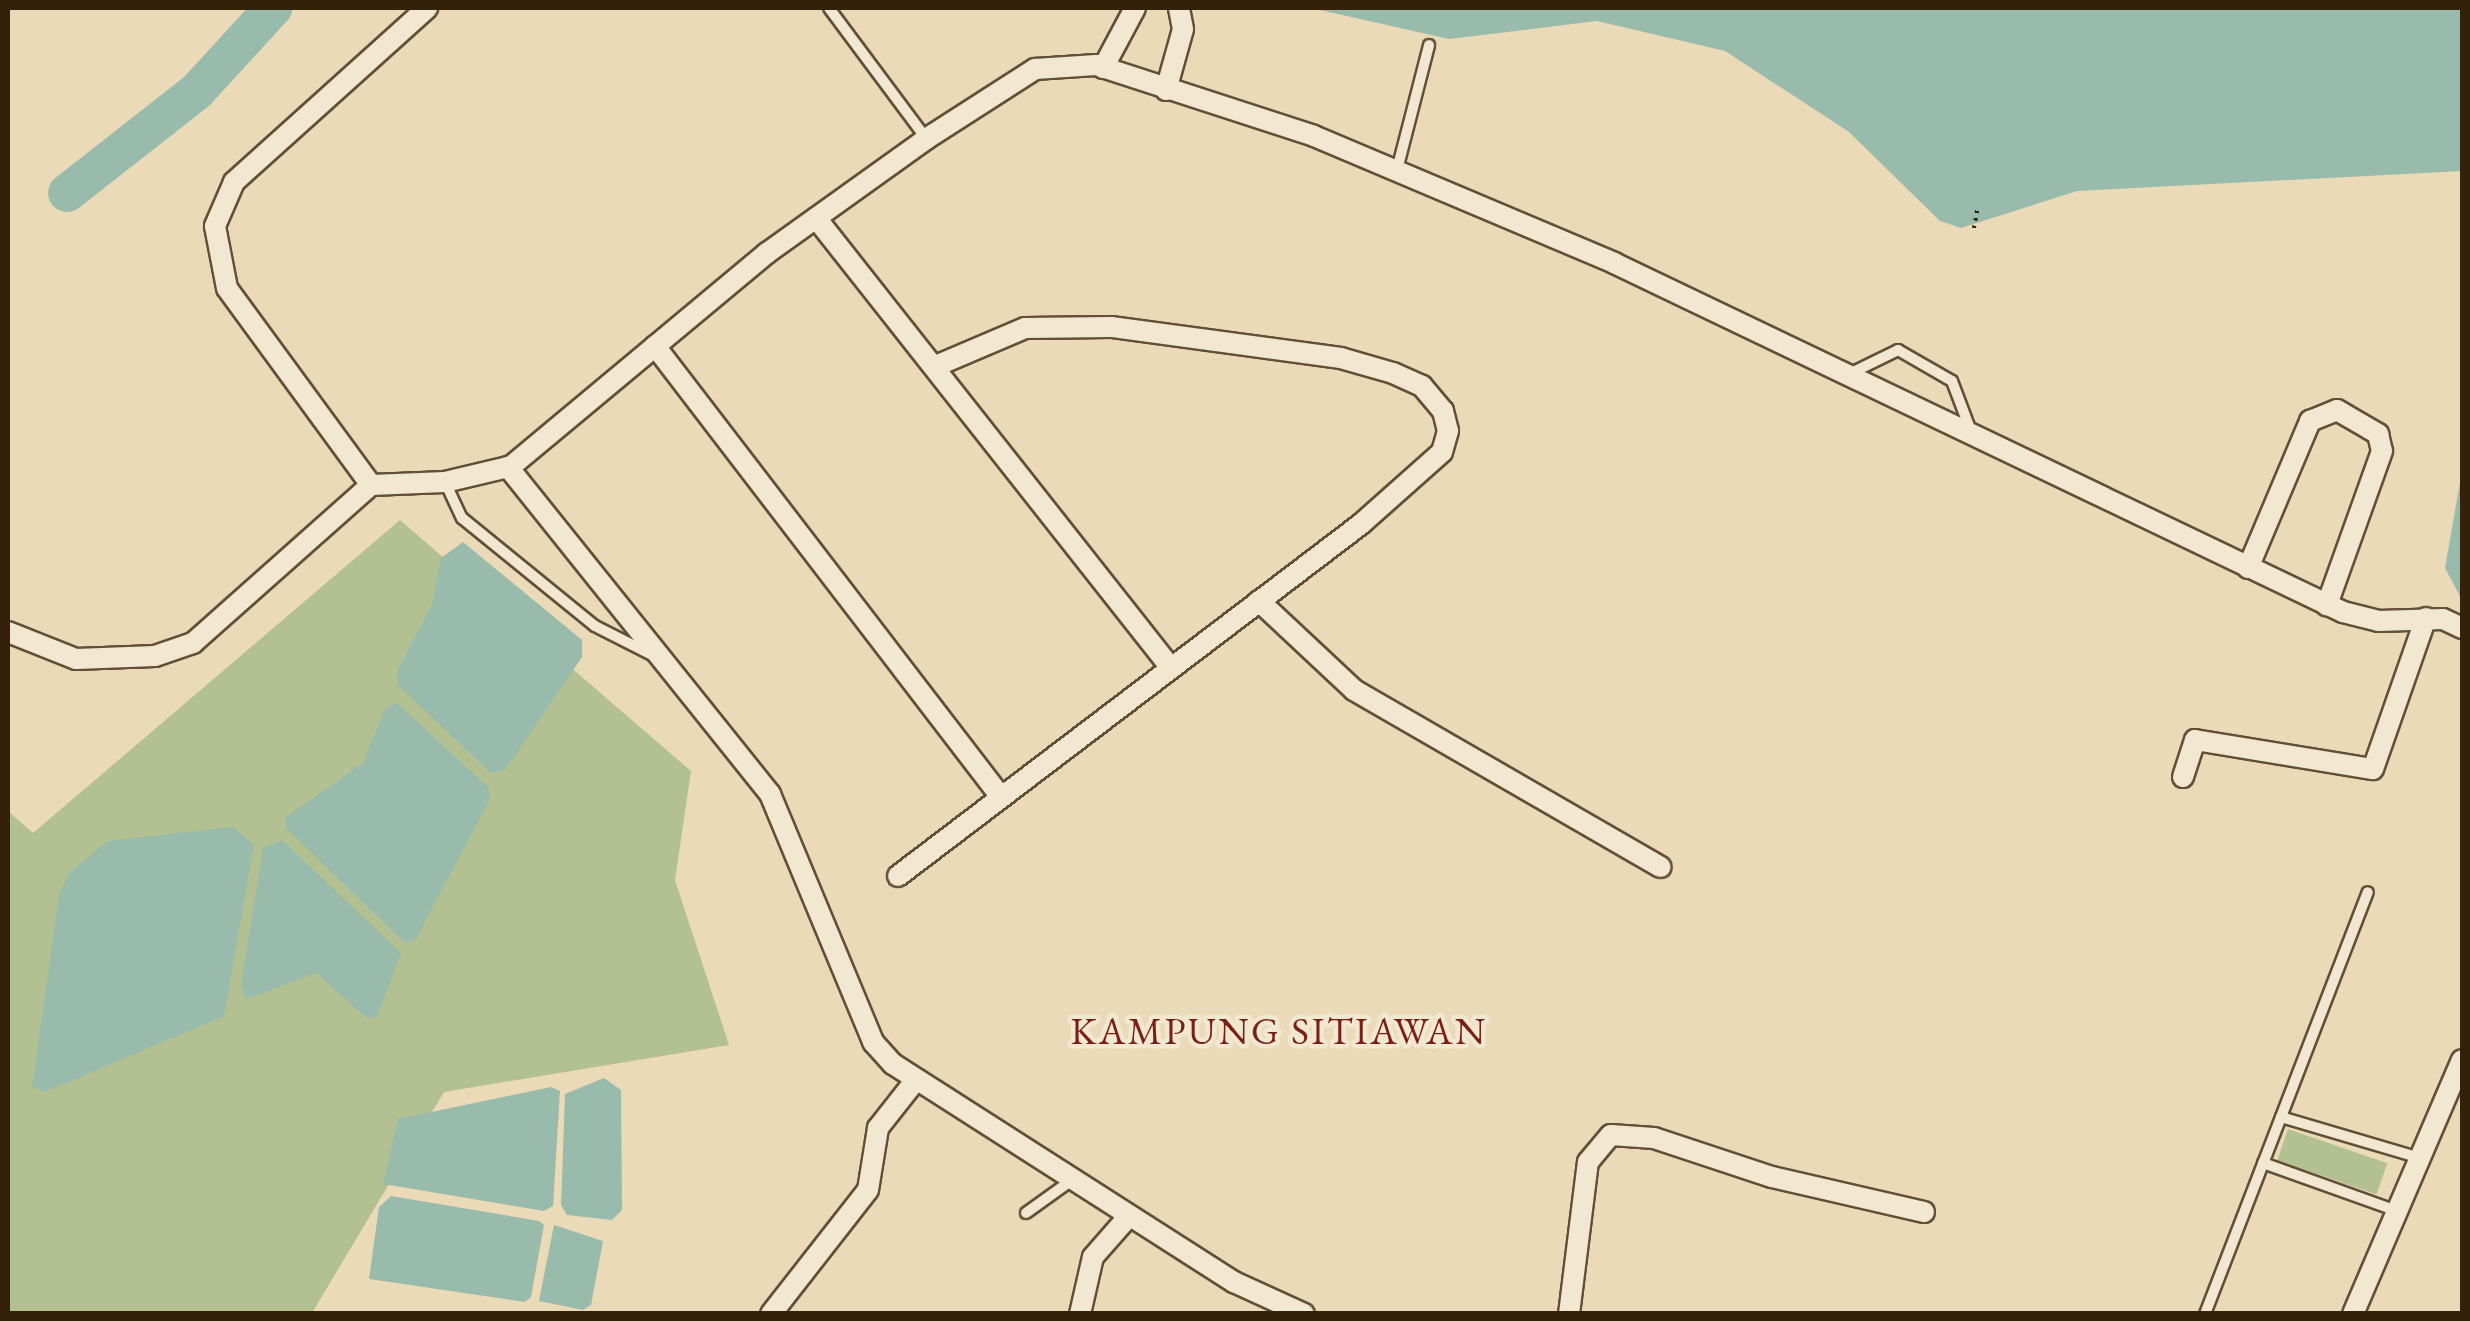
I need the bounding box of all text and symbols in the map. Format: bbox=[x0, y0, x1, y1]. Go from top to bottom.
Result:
district label: KAMPUNG SITIAWAN bbox=[1070, 1008, 1488, 1054]

